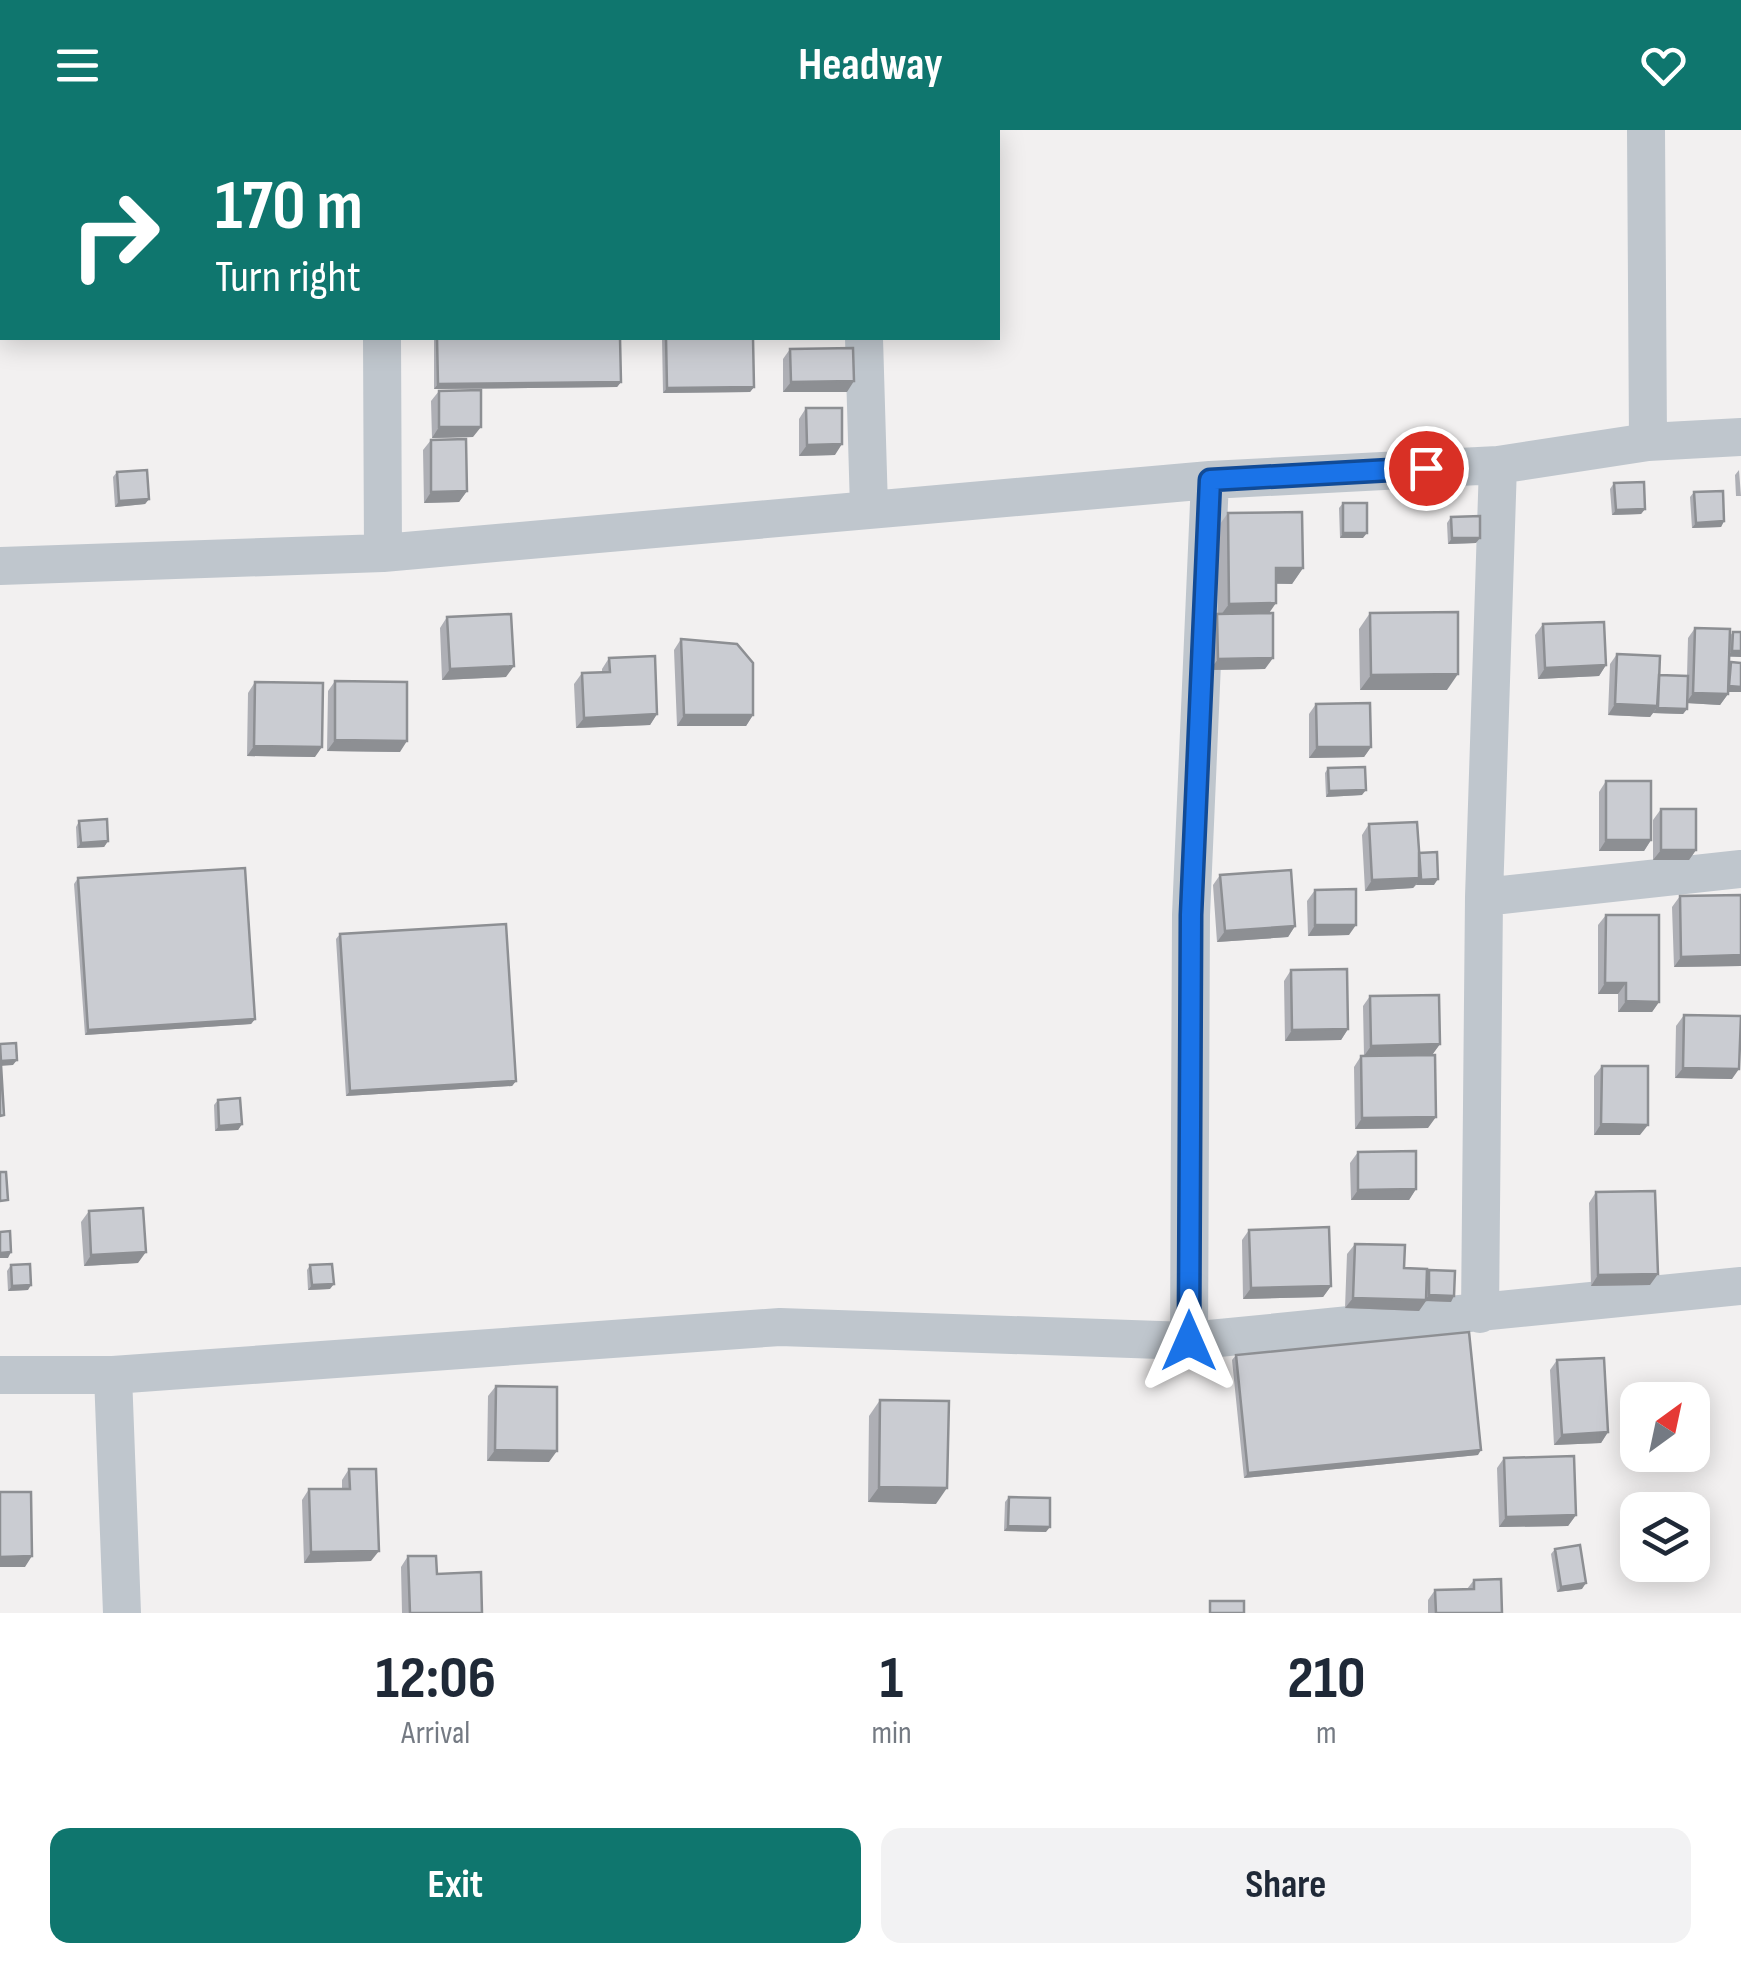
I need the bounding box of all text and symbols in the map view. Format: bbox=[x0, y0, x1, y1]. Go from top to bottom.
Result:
icon: menu bbox=[50, 38, 105, 93]
text: Headway bbox=[798, 38, 943, 93]
icon: heart bbox=[1636, 38, 1691, 93]
text: 170 m bbox=[215, 165, 363, 249]
icon: right bbox=[50, 170, 180, 300]
text: Turn right bbox=[215, 250, 361, 305]
pin bbox=[1384, 426, 1469, 511]
icon: arrive bbox=[1399, 441, 1454, 496]
position arrow bbox=[1137, 1289, 1241, 1393]
north arrow bbox=[1620, 1382, 1710, 1472]
map controls bbox=[1620, 1382, 1710, 1582]
button: layers bbox=[1620, 1492, 1710, 1582]
text: 12:06 bbox=[375, 1643, 496, 1715]
text: 1 bbox=[880, 1643, 903, 1715]
text: 210 bbox=[1287, 1643, 1366, 1715]
text: Arrival bbox=[401, 1714, 470, 1753]
text: min bbox=[872, 1714, 912, 1753]
text: m bbox=[1316, 1714, 1337, 1753]
button: Exit bbox=[50, 1828, 861, 1943]
button: Share bbox=[881, 1828, 1691, 1943]

